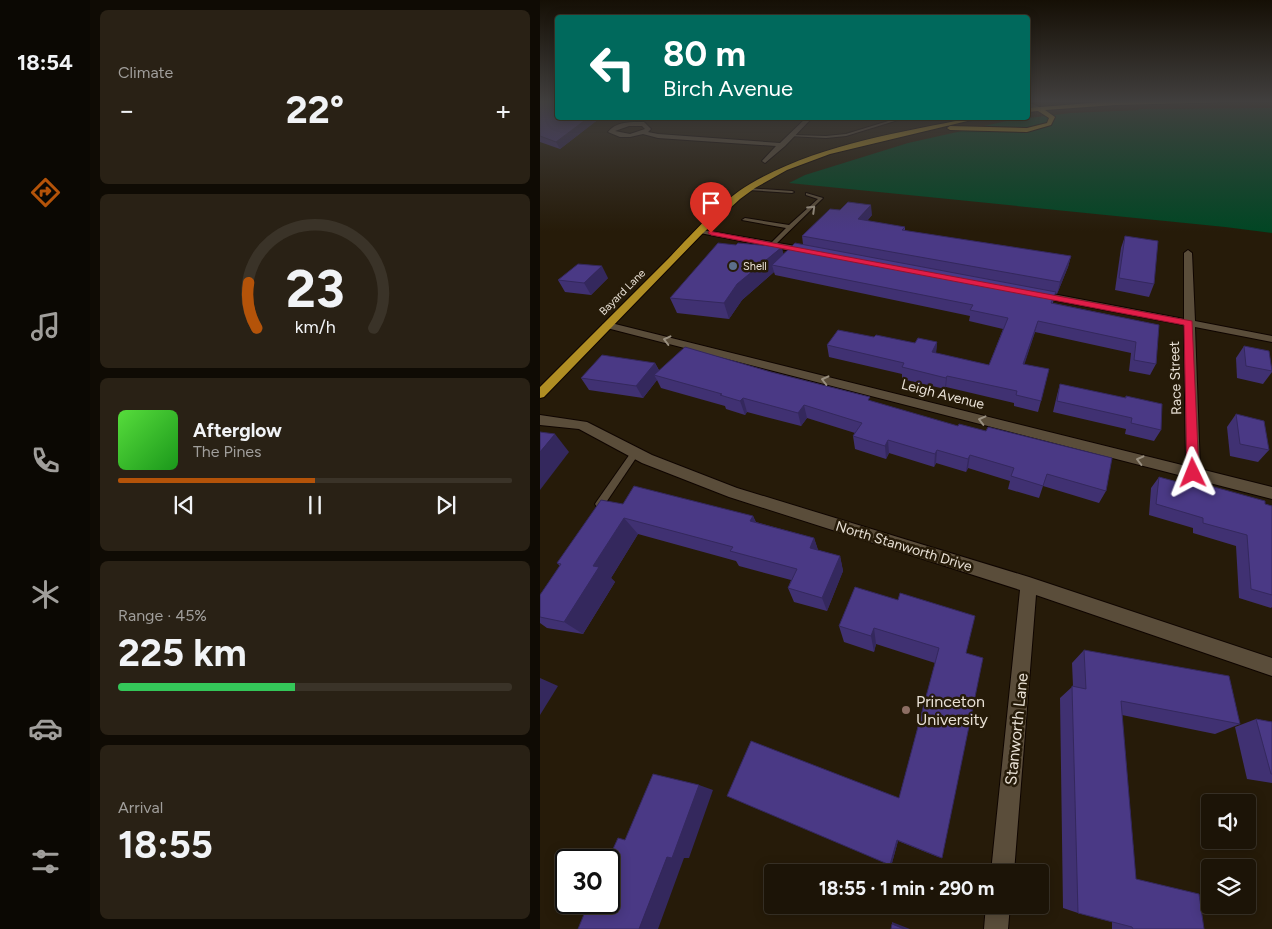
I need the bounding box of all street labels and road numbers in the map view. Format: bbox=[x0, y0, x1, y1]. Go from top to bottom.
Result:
street label: Bayard Lane bbox=[597, 267, 648, 318]
street label: Race Street bbox=[1166, 341, 1185, 415]
street label: Leigh Avenue bbox=[900, 376, 987, 413]
street label: North Stanworth Drive bbox=[834, 518, 974, 575]
street label: Stanworth Lane bbox=[1001, 672, 1032, 786]

